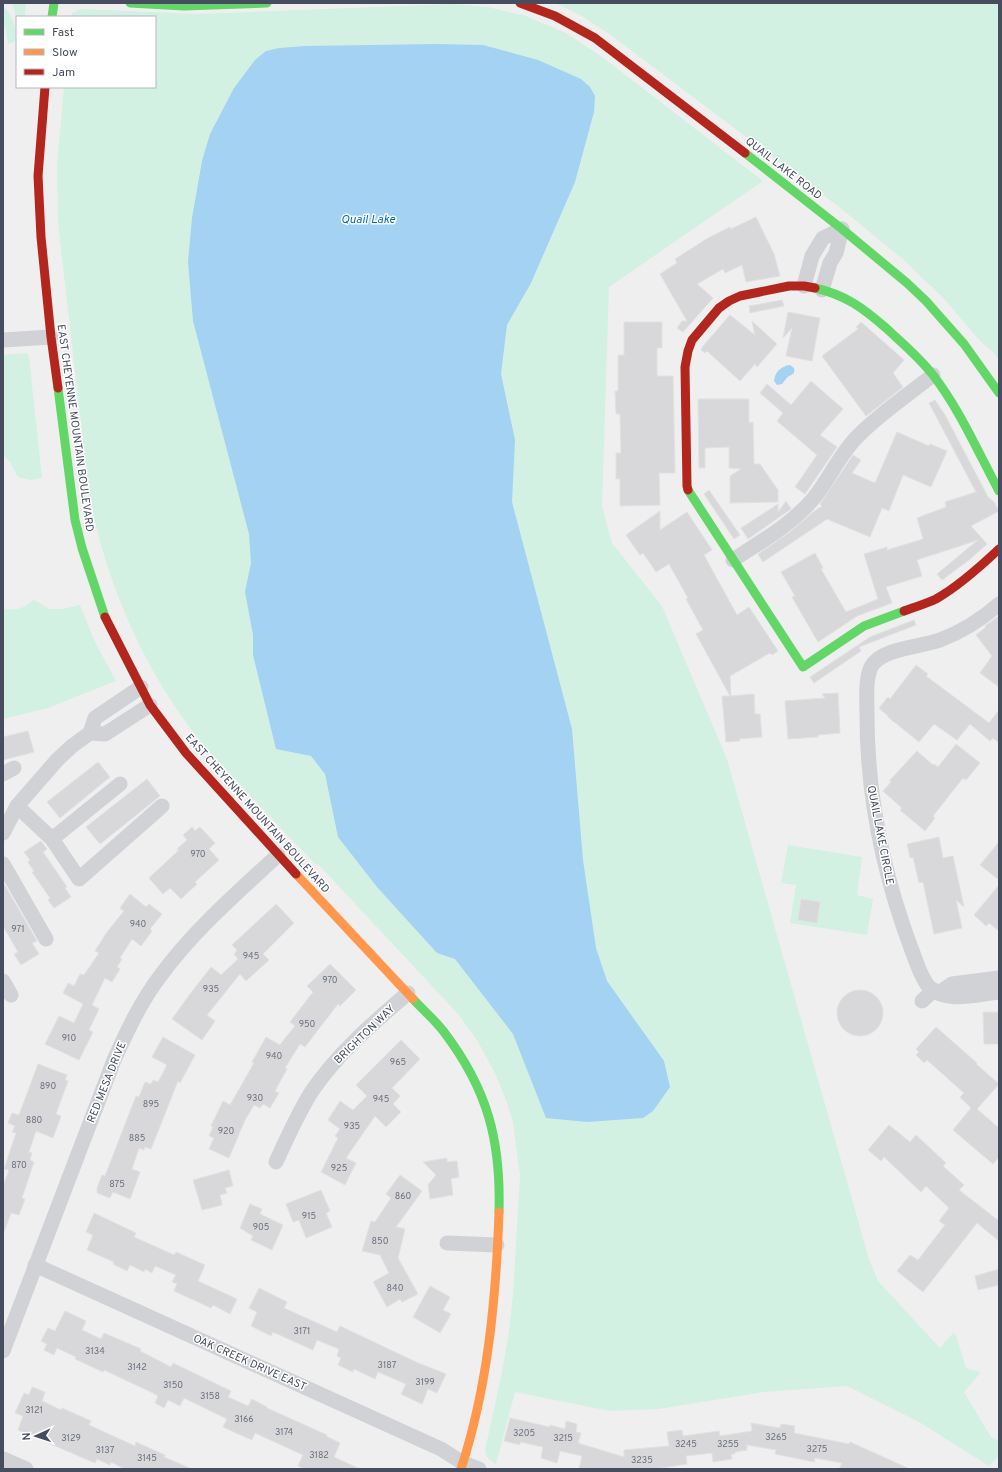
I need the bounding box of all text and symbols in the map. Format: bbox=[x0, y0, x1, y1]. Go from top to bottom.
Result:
legend bbox=[16, 16, 156, 88]
text: Fast bbox=[52, 25, 74, 41]
text: Slow bbox=[52, 45, 78, 61]
text: Jam bbox=[52, 65, 75, 81]
street label: QUAIL LAKE ROAD bbox=[742, 134, 825, 203]
water label: Quail Lake bbox=[341, 212, 396, 228]
street label: EAST CHEYENNE MOUNTAIN BOULEVARD bbox=[53, 323, 97, 533]
street label: EAST CHEYENNE MOUNTAIN BOULEVARD bbox=[182, 731, 333, 896]
street label: QUAIL LAKE CIRCLE bbox=[864, 784, 897, 886]
house number: 970 bbox=[190, 849, 206, 860]
house number: 940 bbox=[130, 919, 147, 930]
house number: 971 bbox=[11, 924, 25, 935]
house number: 945 bbox=[243, 951, 259, 962]
house number: 970 bbox=[322, 975, 338, 986]
house number: 935 bbox=[203, 984, 219, 995]
street label: BRIGHTON WAY bbox=[331, 1002, 398, 1067]
house number: 950 bbox=[299, 1019, 316, 1030]
house number: 910 bbox=[62, 1033, 76, 1044]
street label: RED MESA DRIVE bbox=[84, 1040, 130, 1125]
house number: 940 bbox=[266, 1051, 283, 1062]
house number: 965 bbox=[390, 1057, 406, 1068]
house number: 890 bbox=[40, 1081, 56, 1092]
house number: 930 bbox=[247, 1093, 263, 1104]
house number: 945 bbox=[373, 1094, 389, 1105]
house number: 895 bbox=[143, 1099, 159, 1110]
house number: 880 bbox=[26, 1115, 43, 1126]
house number: 935 bbox=[344, 1121, 360, 1132]
house number: 920 bbox=[218, 1126, 235, 1137]
house number: 885 bbox=[129, 1133, 145, 1144]
house number: 870 bbox=[11, 1160, 27, 1171]
house number: 925 bbox=[331, 1163, 347, 1174]
house number: 875 bbox=[109, 1179, 125, 1190]
house number: 860 bbox=[395, 1191, 412, 1202]
house number: 915 bbox=[302, 1211, 316, 1222]
house number: 905 bbox=[253, 1222, 269, 1233]
house number: 850 bbox=[372, 1236, 389, 1247]
house number: 840 bbox=[387, 1283, 404, 1294]
house number: 3171 bbox=[294, 1326, 310, 1337]
street label: OAK CREEK DRIVE EAST bbox=[191, 1332, 308, 1394]
house number: 3134 bbox=[85, 1346, 105, 1357]
house number: 3187 bbox=[378, 1360, 397, 1371]
house number: 3142 bbox=[127, 1362, 147, 1373]
house number: 3199 bbox=[415, 1377, 435, 1388]
house number: 3150 bbox=[163, 1380, 183, 1391]
house number: 3158 bbox=[200, 1391, 220, 1402]
house number: 3121 bbox=[25, 1405, 43, 1416]
house number: 3166 bbox=[234, 1414, 254, 1425]
north arrow bbox=[16, 1416, 56, 1456]
house number: 3174 bbox=[275, 1427, 293, 1438]
house number: 3205 bbox=[513, 1428, 535, 1439]
text: N bbox=[20, 1432, 34, 1441]
house number: 3265 bbox=[765, 1432, 787, 1443]
house number: 3129 bbox=[61, 1433, 81, 1444]
house number: 3215 bbox=[553, 1433, 573, 1444]
house number: 3245 bbox=[675, 1439, 697, 1450]
house number: 3255 bbox=[717, 1439, 739, 1450]
house number: 3275 bbox=[807, 1444, 827, 1455]
house number: 3137 bbox=[96, 1445, 115, 1456]
house number: 3182 bbox=[309, 1450, 329, 1461]
house number: 3145 bbox=[137, 1453, 157, 1464]
house number: 3235 bbox=[631, 1455, 653, 1466]

